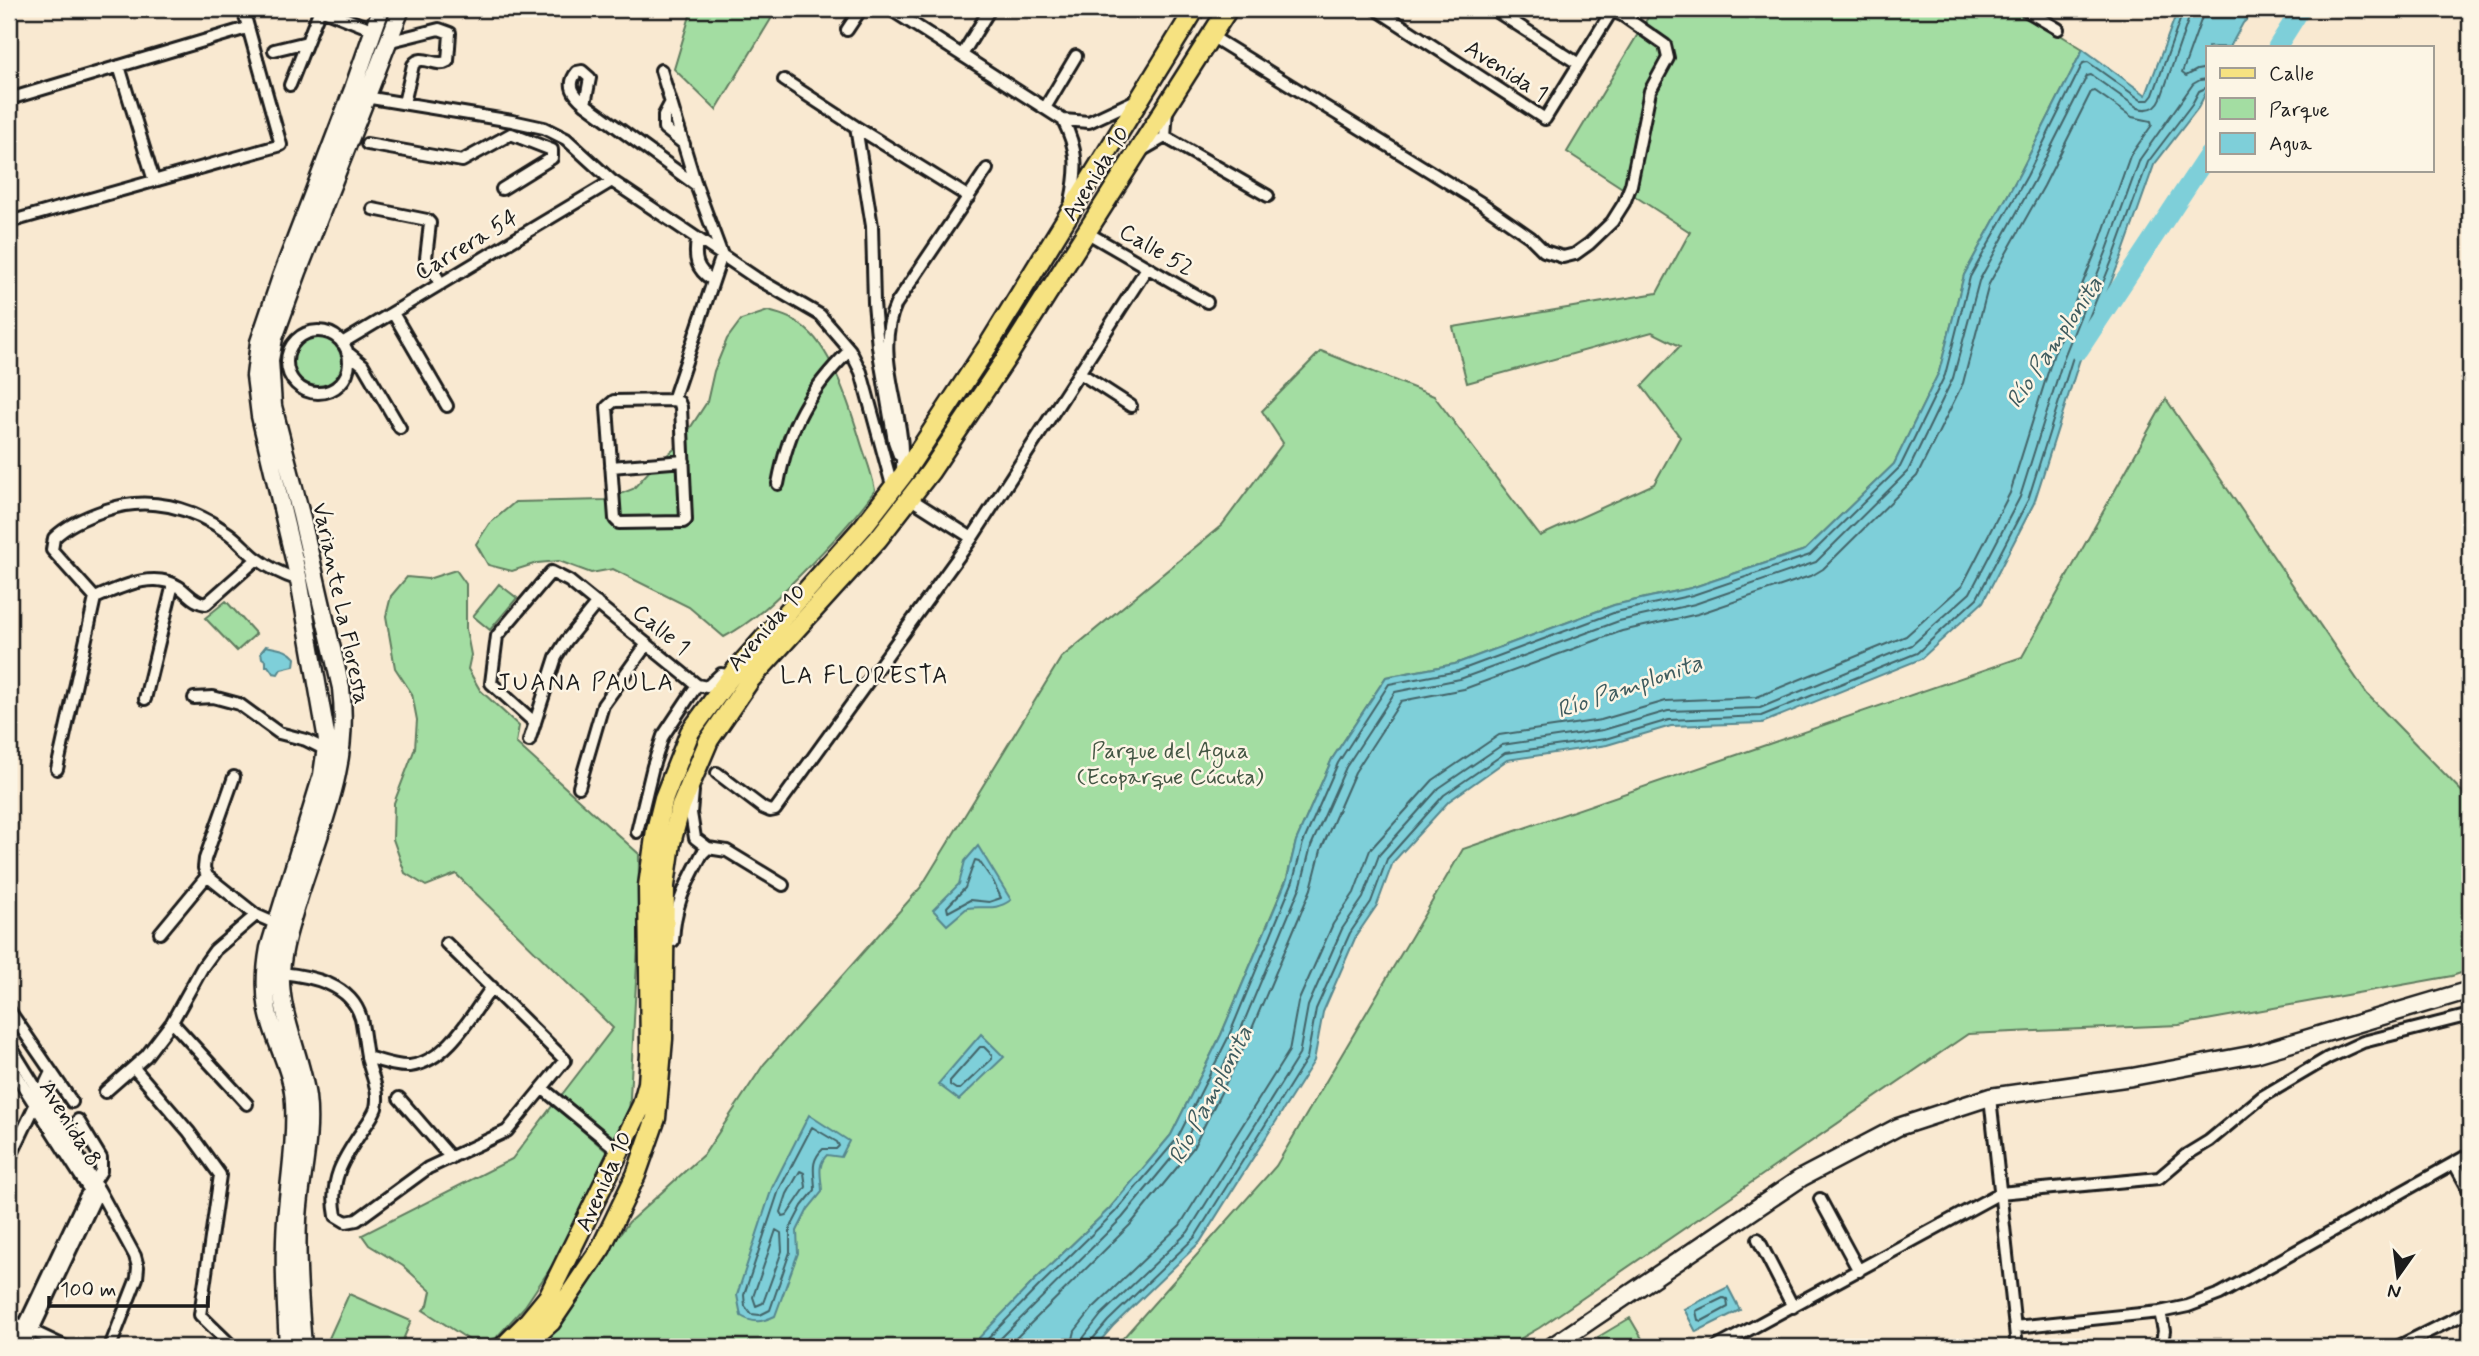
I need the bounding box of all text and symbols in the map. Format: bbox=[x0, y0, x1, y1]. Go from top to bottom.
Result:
street label: Avenida 1 bbox=[1458, 34, 1553, 110]
legend bbox=[2206, 46, 2434, 172]
text: Calle bbox=[2269, 60, 2314, 88]
text: Parque bbox=[2269, 96, 2330, 124]
street label: Avenida 10 bbox=[1056, 121, 1138, 227]
text: Agua bbox=[2269, 130, 2312, 158]
street label: Carrera 54 bbox=[410, 203, 524, 288]
street label: Calle 52 bbox=[1113, 217, 1199, 284]
water label: Río Pamplonita bbox=[2000, 271, 2111, 415]
street label: Variante La Floresta bbox=[304, 500, 376, 707]
street label: Avenida 10 bbox=[721, 578, 814, 678]
street label: Calle 1 bbox=[626, 598, 696, 663]
water label: Río Pamplonita bbox=[1553, 648, 1707, 727]
district label: LA FLORESTA bbox=[780, 661, 950, 692]
district label: JUANA PAULA bbox=[497, 668, 675, 699]
park label: Parque del Agua (Ecoparque Cúcuta) bbox=[1076, 737, 1264, 793]
water label: Río Pamplonita bbox=[1162, 1021, 1261, 1170]
street label: Avenida 8 bbox=[31, 1075, 108, 1173]
street label: Avenida 10 bbox=[569, 1127, 640, 1237]
north arrow bbox=[2364, 1240, 2434, 1310]
scale bar bbox=[49, 1265, 208, 1309]
text: 100 m bbox=[60, 1276, 116, 1304]
text: N bbox=[2385, 1277, 2403, 1305]

